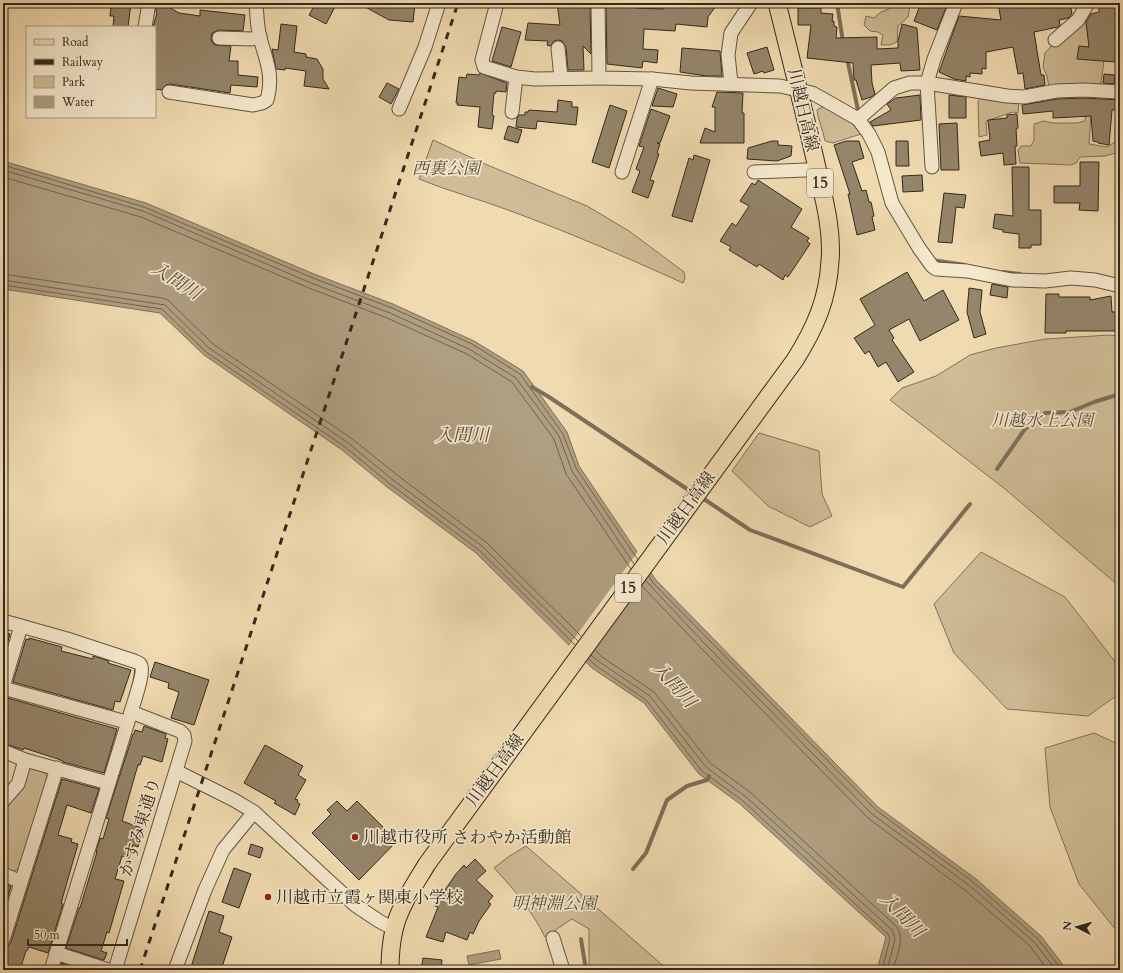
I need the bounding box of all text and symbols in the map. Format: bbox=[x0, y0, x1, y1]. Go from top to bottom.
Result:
legend bbox=[26, 26, 156, 118]
text: Road bbox=[62, 34, 89, 50]
text: Railway bbox=[62, 54, 104, 70]
street label: 川越日高線 bbox=[782, 66, 824, 154]
text: Park bbox=[62, 74, 86, 90]
text: Water bbox=[61, 94, 95, 110]
park label: 西裏公園 bbox=[412, 157, 483, 180]
road number: 15 bbox=[807, 169, 833, 197]
water label: 入間川 bbox=[146, 256, 207, 307]
park label: 川越水上公園 bbox=[991, 409, 1096, 432]
water label: 入間川 bbox=[435, 423, 491, 448]
street label: 川越日高線 bbox=[652, 467, 720, 549]
road number: 15 bbox=[615, 574, 641, 602]
water label: 入間川 bbox=[647, 657, 703, 715]
street label: 川越日高線 bbox=[461, 729, 529, 811]
street label: かすみ東通り bbox=[114, 775, 166, 879]
place label: 川越市役所 さわやか活動館 bbox=[363, 826, 572, 849]
marker: 川越市役所 さわやか活動館 bbox=[350, 832, 360, 842]
place label: 川越市立霞ヶ関東小学校 bbox=[276, 886, 463, 909]
water label: 入間川 bbox=[874, 887, 931, 945]
marker: 川越市立霞ヶ関東小学校 bbox=[263, 892, 273, 902]
park label: 明神淵公園 bbox=[512, 892, 599, 915]
north arrow bbox=[1057, 907, 1097, 947]
text: N bbox=[1060, 920, 1076, 932]
scale bar bbox=[28, 921, 127, 947]
text: 50 m bbox=[34, 927, 61, 943]

